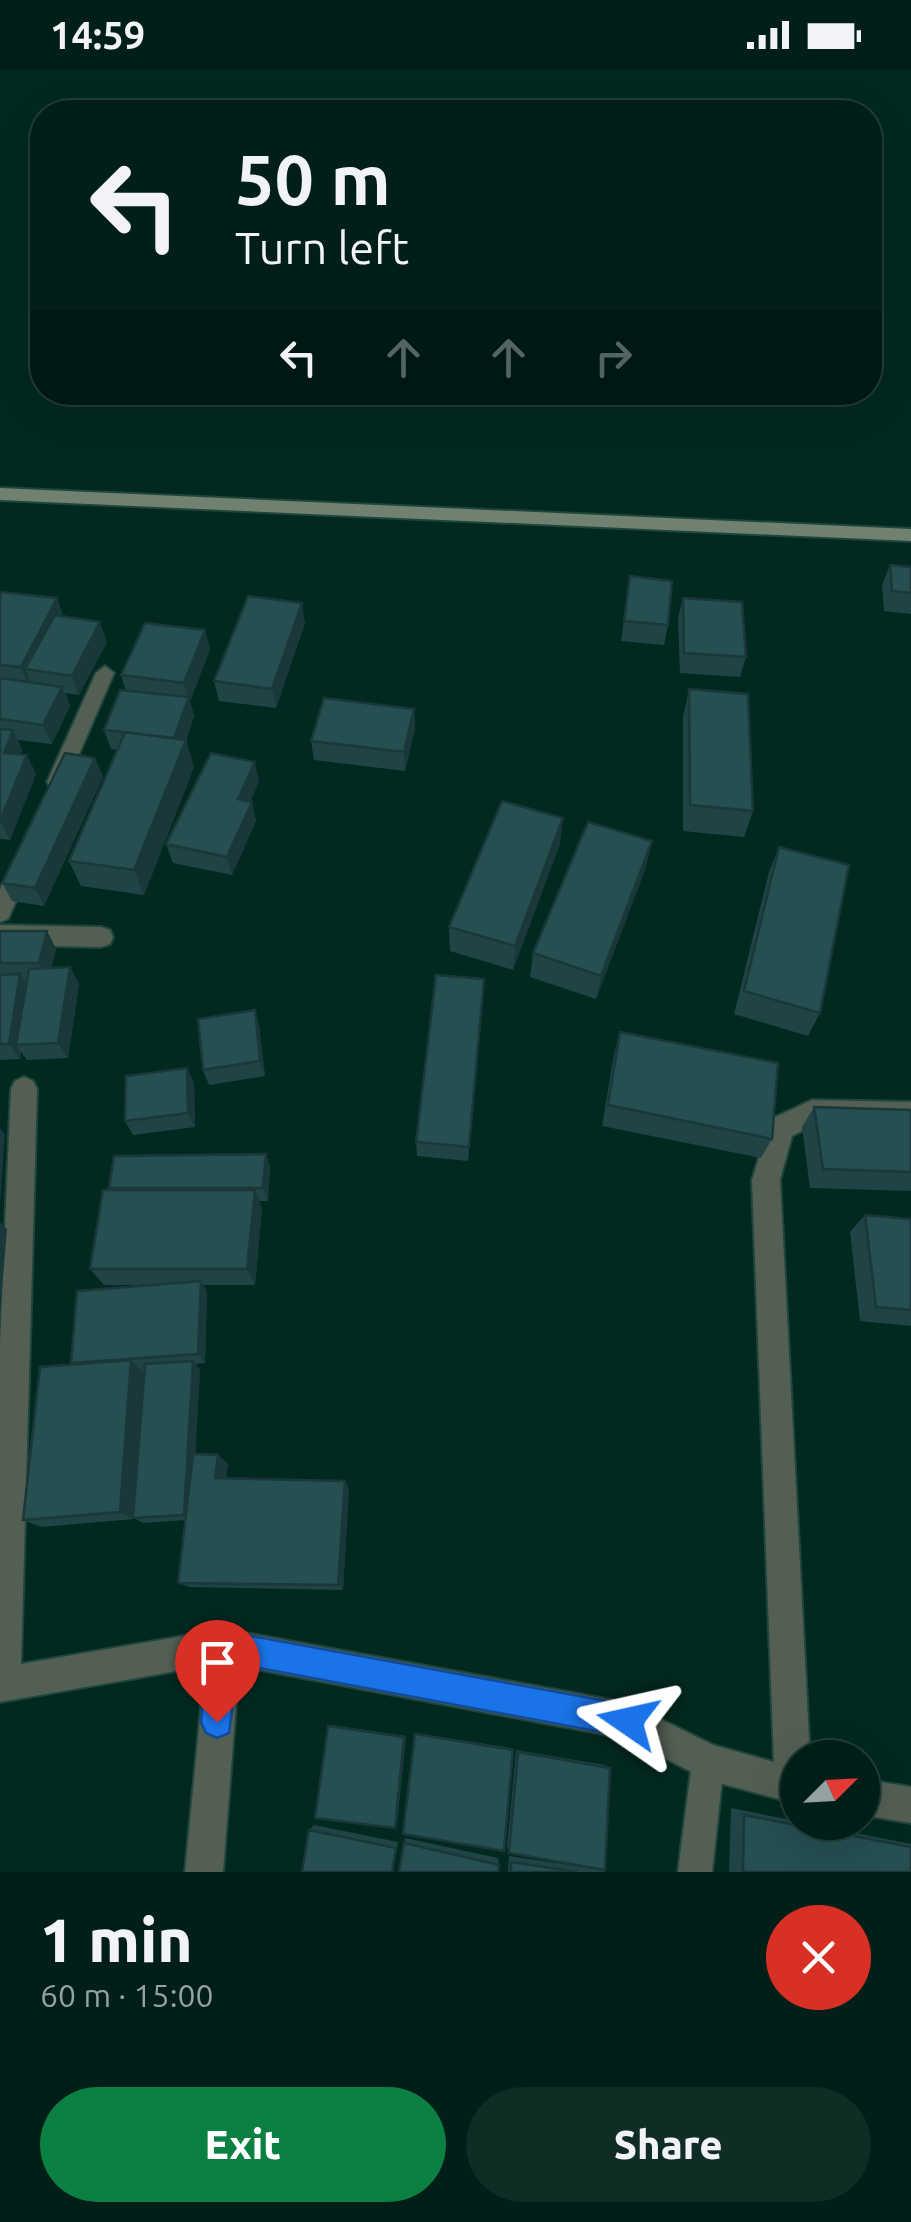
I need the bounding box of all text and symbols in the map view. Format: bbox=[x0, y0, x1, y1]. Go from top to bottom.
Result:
text: 14:59 bbox=[50, 14, 145, 56]
icon: left bbox=[70, 140, 200, 270]
text: 50 m bbox=[235, 140, 391, 218]
text: Turn left bbox=[235, 222, 409, 273]
icon: left bbox=[271, 330, 326, 385]
icon: ahead bbox=[376, 330, 431, 385]
icon: ahead bbox=[481, 330, 536, 385]
icon: right bbox=[586, 330, 641, 385]
pin bbox=[175, 1620, 260, 1723]
icon: arrive bbox=[190, 1635, 245, 1690]
position arrow bbox=[576, 1669, 680, 1773]
north arrow bbox=[780, 1740, 880, 1840]
map controls bbox=[780, 1740, 880, 1840]
button: close bbox=[766, 1905, 871, 2010]
text: 1 min bbox=[40, 1906, 193, 1973]
text: 60 m · 15:00 bbox=[40, 1977, 214, 2013]
button: Exit bbox=[40, 2087, 446, 2202]
button: Share bbox=[466, 2087, 871, 2202]

